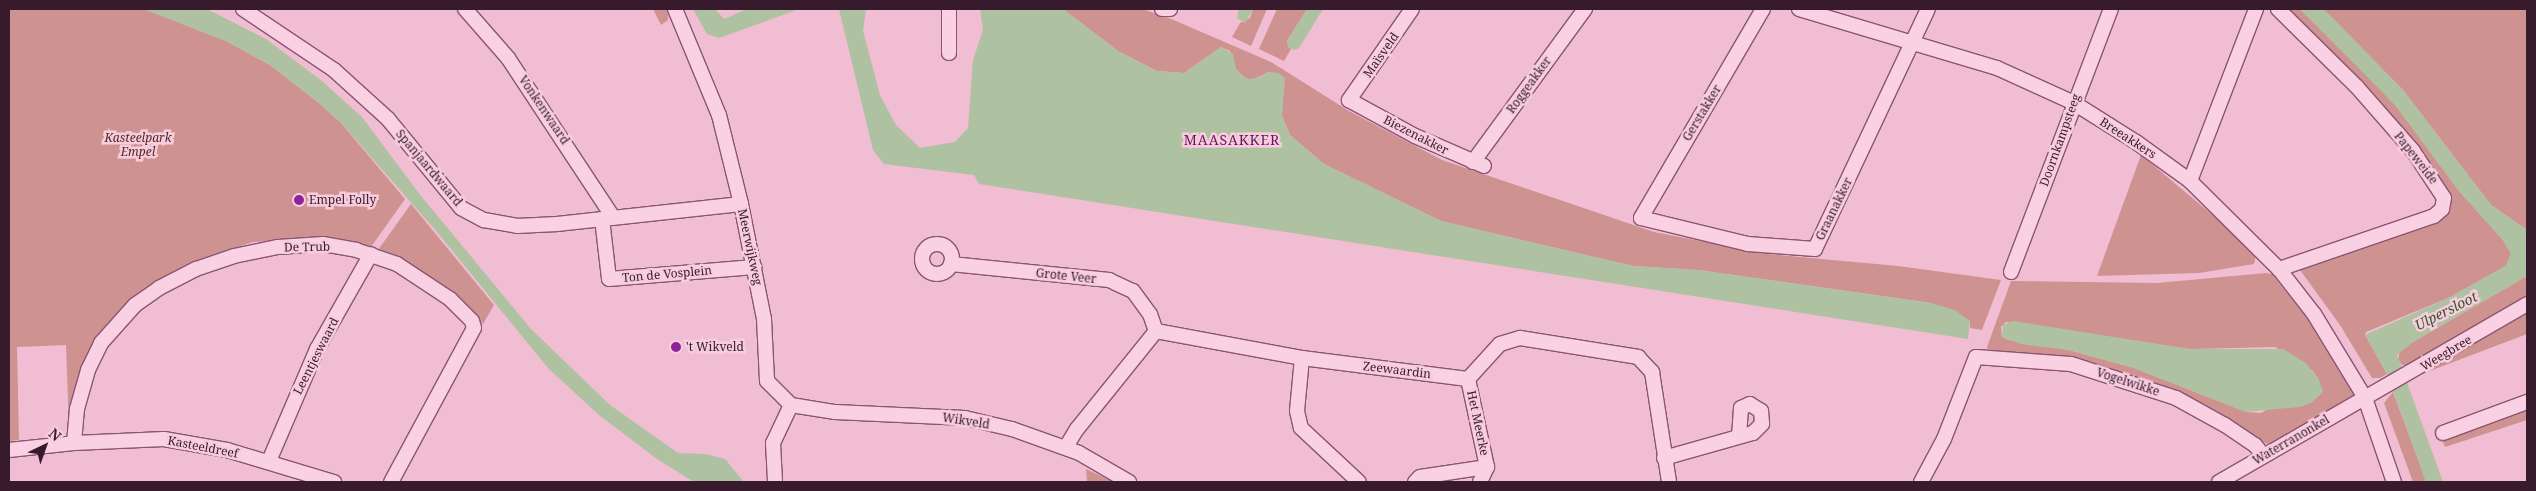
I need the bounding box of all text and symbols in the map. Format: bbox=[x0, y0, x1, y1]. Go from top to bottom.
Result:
street label: Maïsveld bbox=[1360, 30, 1402, 80]
street label: Roggeakker bbox=[1504, 54, 1554, 116]
street label: Vonkenwaard bbox=[516, 73, 572, 147]
street label: Gerstakker bbox=[1680, 82, 1724, 144]
street label: Doornkampsteeg bbox=[2037, 92, 2083, 188]
street label: Biezenakker bbox=[1381, 112, 1451, 158]
street label: Breeakkers bbox=[2097, 114, 2159, 162]
street label: Spanjaardwaard bbox=[393, 127, 465, 209]
street label: Papeweide bbox=[2391, 129, 2441, 187]
park label: Kasteelpark Empel bbox=[104, 131, 172, 159]
district label: MAASAKKER bbox=[1183, 132, 1281, 148]
street label: Graanakker bbox=[1813, 175, 1855, 243]
place label: Empel Folly bbox=[309, 193, 376, 207]
marker: Empel Folly bbox=[293, 194, 305, 206]
street label: Meerwijkweg bbox=[735, 207, 765, 287]
street label: De Trub bbox=[284, 239, 330, 255]
street label: Ton de Vosplein bbox=[621, 263, 713, 285]
street label: Grote Veer bbox=[1035, 266, 1097, 286]
water label: Ulpersloot bbox=[2412, 288, 2480, 334]
street label: Leentjeswaard bbox=[290, 315, 342, 397]
street label: Weegbree bbox=[2418, 332, 2474, 374]
place label: 't Wikveld bbox=[686, 340, 744, 354]
marker: 't Wikveld bbox=[670, 341, 682, 353]
street label: Zeewaardin bbox=[1362, 359, 1432, 381]
street label: Vogelwikke bbox=[2095, 365, 2161, 399]
street label: Het Meerke bbox=[1464, 389, 1492, 457]
street label: Wikveld bbox=[941, 410, 991, 432]
street label: Waterranonkel bbox=[2250, 412, 2332, 468]
north arrow bbox=[20, 421, 70, 471]
text: N bbox=[45, 424, 66, 445]
street label: Kasteeldreef bbox=[166, 433, 240, 461]

